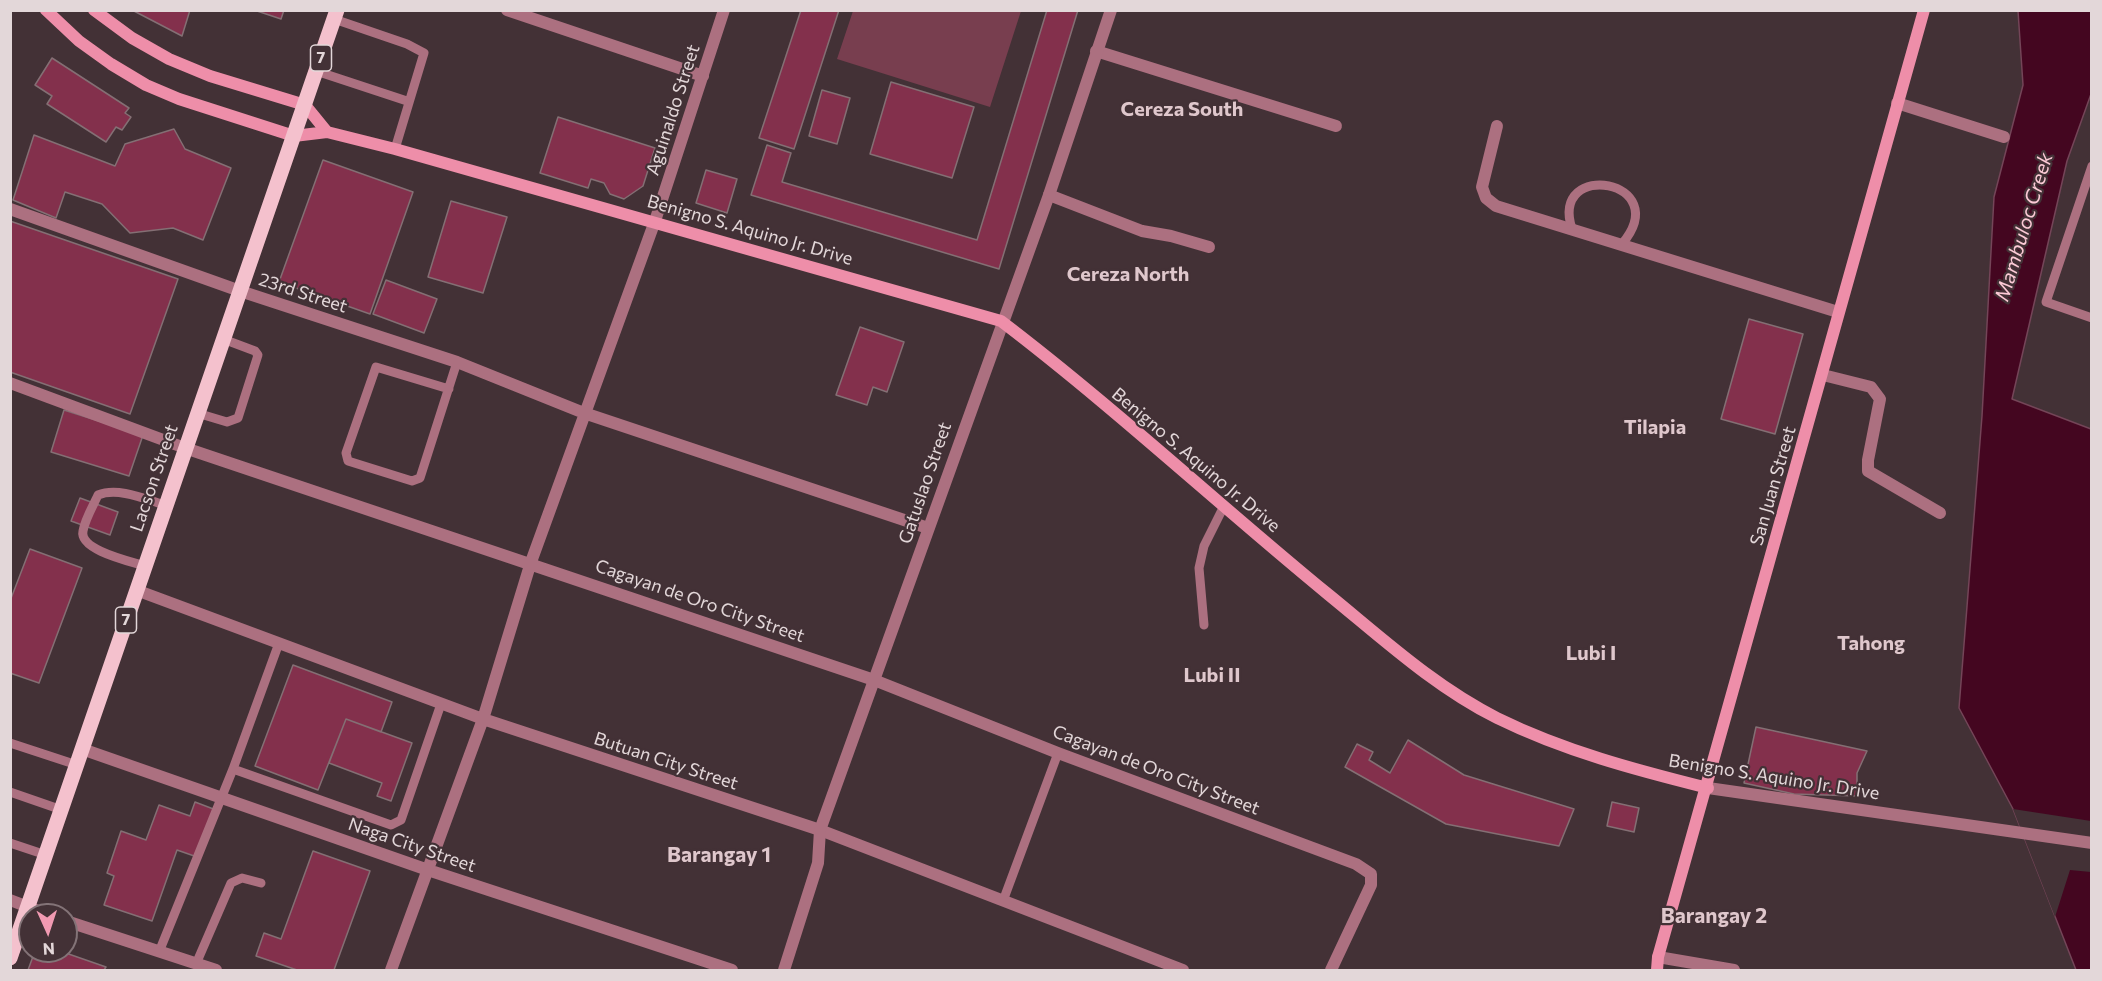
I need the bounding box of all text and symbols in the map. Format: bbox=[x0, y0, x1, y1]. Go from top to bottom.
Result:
street label: Aguinaldo Street bbox=[642, 42, 704, 178]
road number: 7 bbox=[310, 45, 332, 71]
district label: Cereza South bbox=[1121, 97, 1243, 121]
water label: Mambuloc Creek bbox=[1990, 150, 2058, 304]
street label: Benigno S. Aquino Jr. Drive bbox=[645, 190, 855, 270]
district label: Cereza North bbox=[1067, 262, 1189, 286]
street label: 23rd Street bbox=[256, 269, 350, 317]
street label: Benigno S. Aquino Jr. Drive bbox=[1107, 383, 1285, 537]
district label: Tilapia bbox=[1624, 415, 1686, 439]
street label: Gatuslao Street bbox=[894, 419, 956, 547]
street label: Lacson Street bbox=[126, 421, 182, 535]
street label: San Juan Street bbox=[1746, 424, 1800, 548]
street label: Cagayan de Oro City Street bbox=[592, 555, 808, 647]
road number: 7 bbox=[116, 607, 136, 633]
district label: Tahong bbox=[1837, 631, 1905, 655]
district label: Lubi I bbox=[1566, 641, 1616, 665]
district label: Lubi II bbox=[1184, 663, 1240, 687]
street label: Cagayan de Oro City Street bbox=[1049, 720, 1263, 820]
street label: Butuan City Street bbox=[591, 728, 741, 794]
street label: Benigno S. Aquino Jr. Drive bbox=[1667, 750, 1881, 804]
street label: Naga City Street bbox=[345, 813, 479, 877]
district label: Barangay 1 bbox=[667, 842, 771, 868]
north arrow bbox=[18, 903, 78, 963]
district label: Barangay 2 bbox=[1661, 903, 1767, 929]
text: N bbox=[42, 940, 55, 959]

